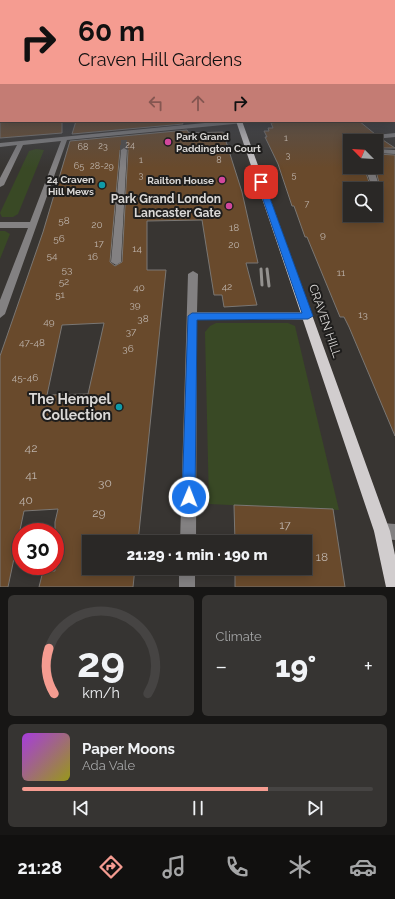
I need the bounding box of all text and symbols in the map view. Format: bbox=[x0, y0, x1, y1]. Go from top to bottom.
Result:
text: 60 m bbox=[78, 15, 145, 48]
icon: right bbox=[12, 16, 64, 68]
text: Craven Hill Gardens bbox=[78, 49, 242, 70]
icon: left bbox=[145, 92, 167, 114]
icon: ahead bbox=[187, 92, 209, 114]
icon: right bbox=[229, 92, 251, 114]
place label: Park Grand Paddington Court bbox=[176, 131, 261, 154]
house number: 1 bbox=[284, 133, 288, 143]
north arrow bbox=[343, 134, 383, 174]
map controls bbox=[343, 134, 383, 222]
marker: Park Grand Paddington Court bbox=[163, 137, 173, 147]
house number: 24 bbox=[125, 140, 135, 150]
house number: 23 bbox=[98, 141, 108, 151]
house number: 68 bbox=[78, 142, 88, 152]
house number: 3 bbox=[286, 150, 291, 160]
house number: 1 bbox=[139, 155, 143, 165]
house number: 8 bbox=[216, 155, 222, 165]
house number: 65 bbox=[74, 161, 84, 171]
house number: 28-29 bbox=[90, 161, 114, 171]
pin bbox=[244, 165, 278, 199]
house number: 3 bbox=[139, 170, 144, 180]
house number: 5 bbox=[292, 170, 297, 180]
icon: arrive bbox=[250, 171, 272, 193]
place label: 24 Craven Hill Mews bbox=[47, 174, 94, 197]
place label: Railton House bbox=[147, 175, 214, 186]
marker: Railton House bbox=[217, 175, 227, 185]
marker: 24 Craven Hill Mews bbox=[97, 180, 107, 190]
button: search bbox=[343, 182, 383, 222]
place label: Park Grand London Lancaster Gate bbox=[111, 192, 221, 220]
house number: 7 bbox=[305, 199, 310, 209]
marker: Park Grand London Lancaster Gate bbox=[224, 201, 234, 211]
house number: 58 bbox=[58, 215, 70, 226]
house number: 20 bbox=[91, 219, 103, 230]
house number: 18 bbox=[229, 222, 239, 233]
house number: 9 bbox=[320, 229, 326, 240]
house number: 56 bbox=[53, 233, 65, 244]
house number: 17 bbox=[94, 238, 104, 249]
house number: 20 bbox=[228, 239, 240, 250]
house number: 14 bbox=[132, 243, 142, 254]
house number: 54 bbox=[47, 250, 58, 261]
house number: 16 bbox=[88, 251, 98, 262]
house number: 53 bbox=[62, 264, 72, 275]
house number: 11 bbox=[337, 267, 346, 278]
house number: 52 bbox=[59, 276, 69, 287]
house number: 42 bbox=[222, 281, 232, 292]
house number: 40 bbox=[133, 282, 145, 293]
street label: CRAVEN HILL bbox=[306, 282, 344, 360]
house number: 51 bbox=[55, 289, 66, 300]
house number: 39 bbox=[129, 299, 141, 310]
house number: 13 bbox=[358, 309, 368, 320]
house number: 38 bbox=[137, 313, 149, 324]
house number: 49 bbox=[43, 316, 55, 327]
house number: 37 bbox=[126, 326, 137, 337]
house number: 47-48 bbox=[19, 337, 45, 348]
house number: 36 bbox=[122, 343, 134, 354]
house number: 45-46 bbox=[12, 372, 38, 383]
place label: The Hempel Collection bbox=[29, 391, 112, 423]
marker: The Hempel Collection bbox=[114, 402, 124, 412]
house number: 42 bbox=[25, 441, 37, 455]
house number: 41 bbox=[25, 468, 37, 482]
house number: 30 bbox=[98, 476, 112, 490]
position arrow bbox=[168, 476, 210, 518]
house number: 40 bbox=[19, 493, 33, 507]
house number: 29 bbox=[92, 506, 106, 520]
house number: 17 bbox=[279, 518, 291, 532]
speed limit sign: 30 bbox=[12, 523, 64, 575]
text: 21:29 · 1 min · 190 m bbox=[126, 546, 268, 564]
house number: 18 bbox=[316, 550, 328, 564]
text: Climate bbox=[216, 629, 262, 644]
text: 29 bbox=[77, 637, 125, 686]
text: 19° bbox=[275, 649, 316, 684]
text: − bbox=[216, 653, 227, 679]
text: + bbox=[364, 653, 373, 679]
text: km/h bbox=[82, 684, 120, 700]
text: Paper Moons bbox=[82, 740, 175, 758]
text: Ada Vale bbox=[82, 758, 135, 773]
icon: previous bbox=[70, 797, 92, 819]
icon: pause bbox=[187, 797, 209, 819]
icon: next bbox=[304, 797, 326, 819]
icon: directions bbox=[97, 853, 125, 881]
icon: music bbox=[160, 853, 188, 881]
icon: phone bbox=[223, 853, 251, 881]
icon: climate bbox=[286, 853, 314, 881]
icon: car bbox=[349, 853, 377, 881]
text: 21:28 bbox=[18, 857, 62, 878]

